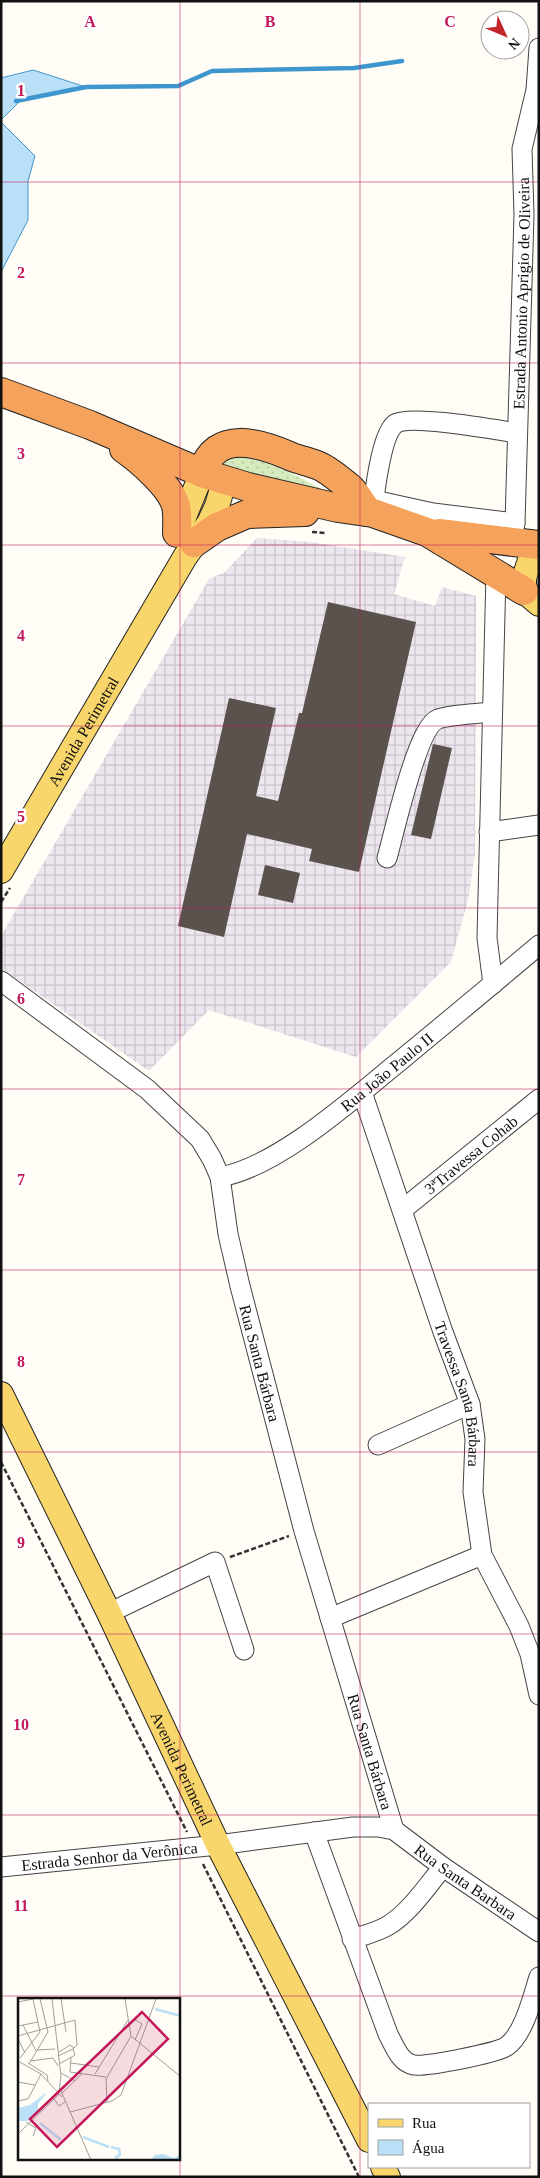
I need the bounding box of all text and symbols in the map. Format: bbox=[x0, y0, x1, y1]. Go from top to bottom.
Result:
north arrow bbox=[480, 10, 530, 60]
text: A bbox=[84, 13, 96, 30]
text: B bbox=[265, 13, 276, 30]
text: C bbox=[444, 13, 456, 30]
text: N bbox=[505, 35, 523, 53]
text: 1 bbox=[17, 82, 25, 99]
street label: Estrada Antonio Aprigio de Oliveira bbox=[510, 177, 533, 410]
text: 2 bbox=[17, 264, 25, 281]
text: 3 bbox=[17, 445, 25, 462]
text: 4 bbox=[17, 627, 25, 644]
street label: Avenida Perimetral bbox=[44, 673, 122, 789]
text: 5 bbox=[17, 808, 25, 825]
text: 6 bbox=[17, 990, 25, 1007]
street label: Rua João Paulo II bbox=[337, 1029, 436, 1114]
street label: 3ªTravessa Cohab bbox=[421, 1112, 521, 1198]
text: 7 bbox=[17, 1171, 25, 1188]
street label: Rua Santa Bárbara bbox=[237, 1303, 284, 1423]
street label: Travessa Santa Bárbara bbox=[432, 1319, 484, 1467]
text: 8 bbox=[17, 1353, 25, 1370]
text: 9 bbox=[17, 1534, 25, 1551]
street label: Rua Santa Bárbara bbox=[345, 1692, 396, 1811]
street label: Avenida Perimetral bbox=[148, 1709, 216, 1829]
text: 10 bbox=[13, 1716, 29, 1733]
street label: Estrada Senhor da Verônica bbox=[20, 1839, 198, 1873]
street label: Rua Santa Barbara bbox=[412, 1840, 520, 1923]
text: 11 bbox=[13, 1897, 29, 1914]
inset map bbox=[18, 1998, 180, 2160]
legend bbox=[368, 2103, 530, 2168]
text: Rua bbox=[412, 2115, 437, 2131]
text: Água bbox=[412, 2140, 445, 2156]

